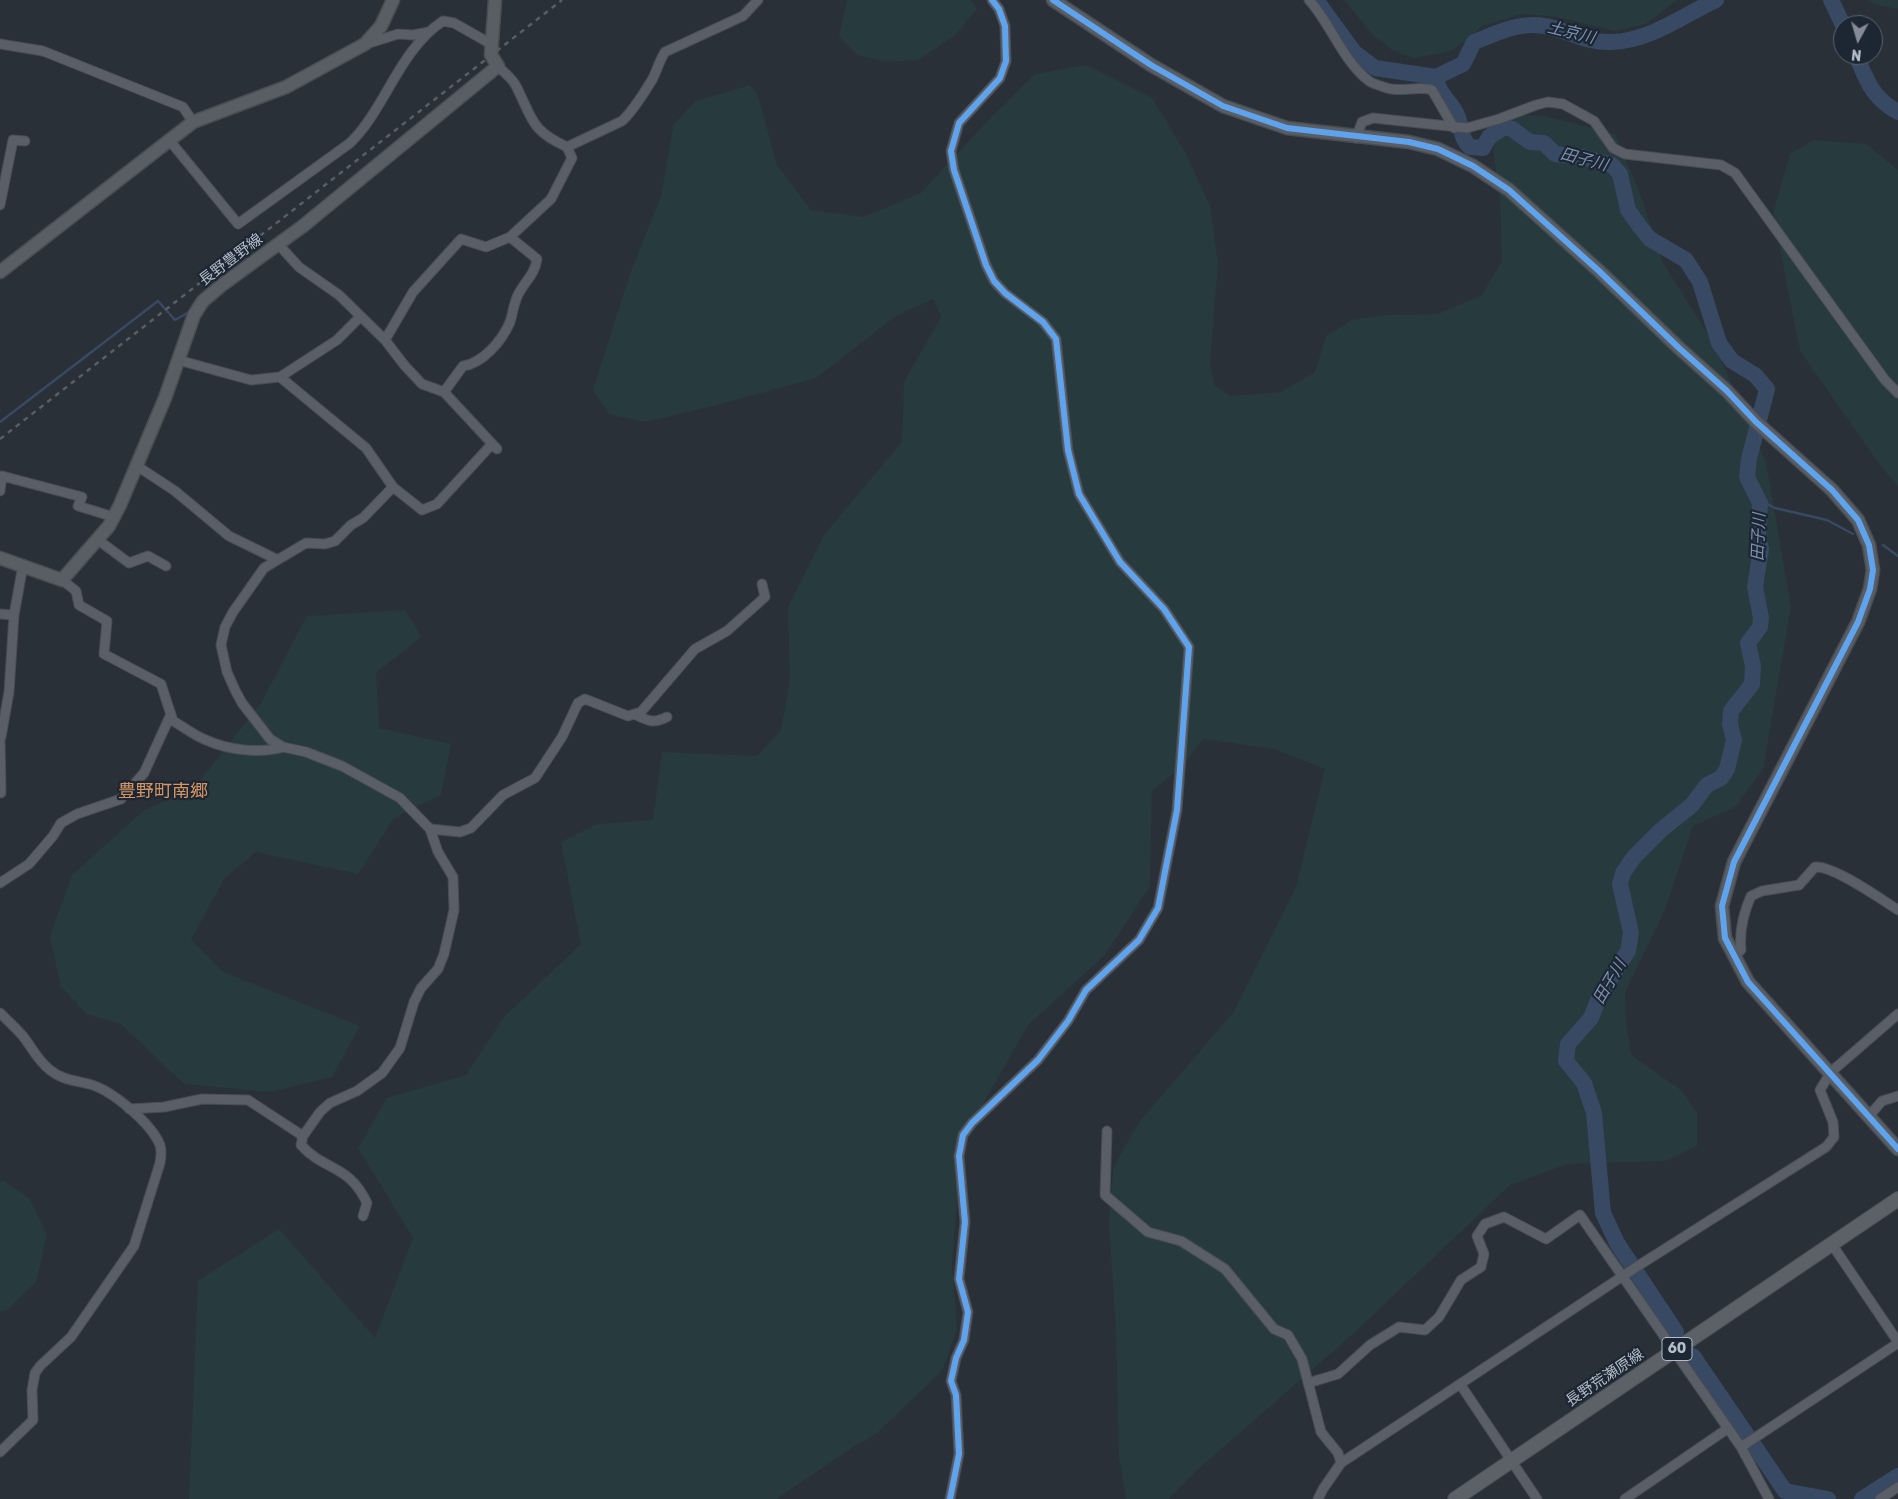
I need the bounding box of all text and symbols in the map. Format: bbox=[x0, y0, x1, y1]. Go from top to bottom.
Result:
north arrow bbox=[1833, 15, 1883, 65]
water label: 土京川 bbox=[1545, 18, 1597, 48]
text: N bbox=[1851, 45, 1862, 63]
water label: 田子川 bbox=[1558, 145, 1610, 175]
street label: 長野豊野線 bbox=[196, 230, 266, 290]
water label: 田子川 bbox=[1749, 513, 1769, 561]
district label: 豊野町南郷 bbox=[118, 781, 208, 803]
water label: 田子川 bbox=[1590, 956, 1630, 1008]
road number: 60 bbox=[1662, 1338, 1692, 1360]
street label: 長野荒瀬原線 bbox=[1563, 1345, 1647, 1411]

